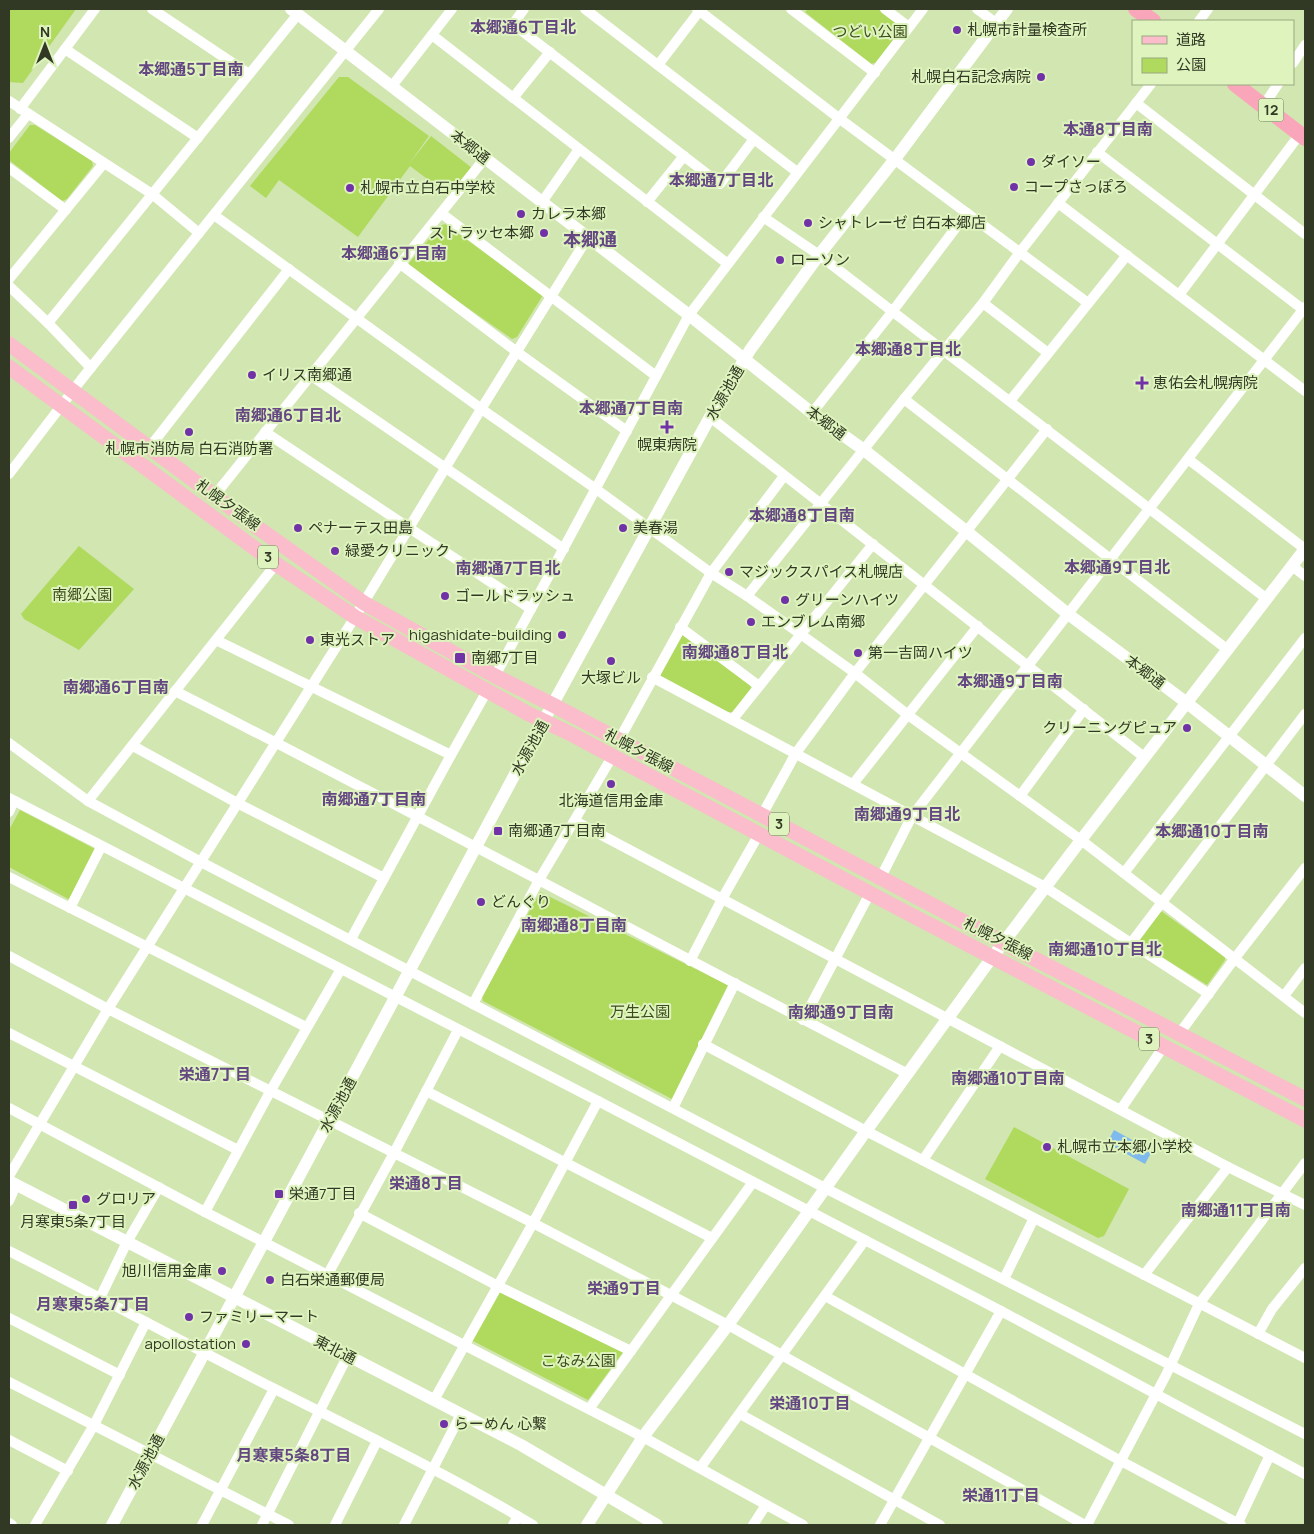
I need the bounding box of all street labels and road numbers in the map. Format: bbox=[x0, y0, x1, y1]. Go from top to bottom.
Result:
road number: 12 bbox=[1258, 98, 1284, 122]
street label: 本郷通 bbox=[446, 124, 495, 169]
street label: 水源池通 bbox=[700, 362, 749, 424]
street label: 本郷通 bbox=[802, 401, 851, 445]
street label: 札幌夕張線 bbox=[192, 474, 265, 535]
road number: 3 bbox=[258, 546, 278, 568]
street label: 本郷通 bbox=[1121, 650, 1170, 694]
street label: 水源池通 bbox=[506, 716, 553, 779]
street label: 札幌夕張線 bbox=[601, 724, 677, 777]
road number: 3 bbox=[769, 812, 789, 836]
street label: 札幌夕張線 bbox=[960, 912, 1036, 965]
road number: 3 bbox=[1139, 1028, 1159, 1050]
street label: 水源池通 bbox=[314, 1073, 361, 1136]
street label: 東北通 bbox=[310, 1330, 360, 1369]
street label: 水源池通 bbox=[122, 1430, 169, 1493]

